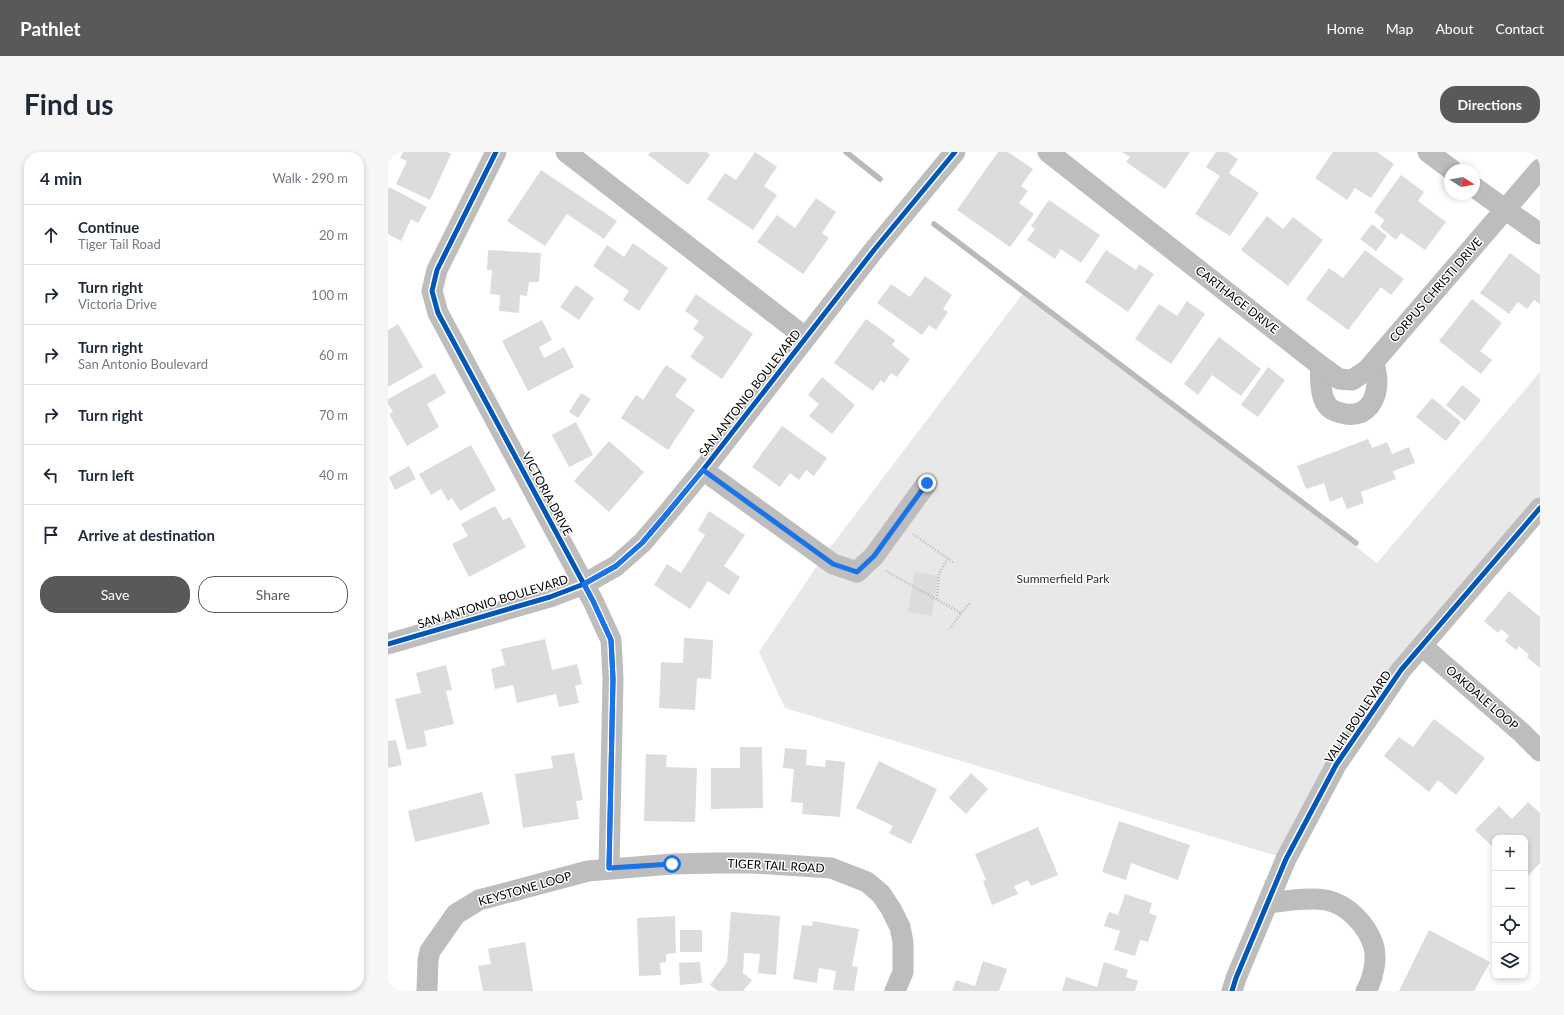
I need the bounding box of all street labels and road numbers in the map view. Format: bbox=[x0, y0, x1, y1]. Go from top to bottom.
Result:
street label: CORPUS CHRISTI DRIVE bbox=[1386, 234, 1485, 345]
street label: CARTHAGE DRIVE bbox=[1193, 262, 1282, 337]
street label: SAN ANTONIO BOULEVARD bbox=[695, 326, 804, 459]
street label: VICTORIA DRIVE bbox=[519, 449, 576, 538]
street label: SAN ANTONIO BOULEVARD bbox=[416, 571, 570, 632]
street label: OAKDALE LOOP bbox=[1443, 662, 1522, 733]
street label: VALHI BOULEVARD bbox=[1321, 667, 1394, 766]
street label: TIGER TAIL ROAD bbox=[727, 855, 825, 876]
street label: KEYSTONE LOOP bbox=[477, 868, 573, 909]

